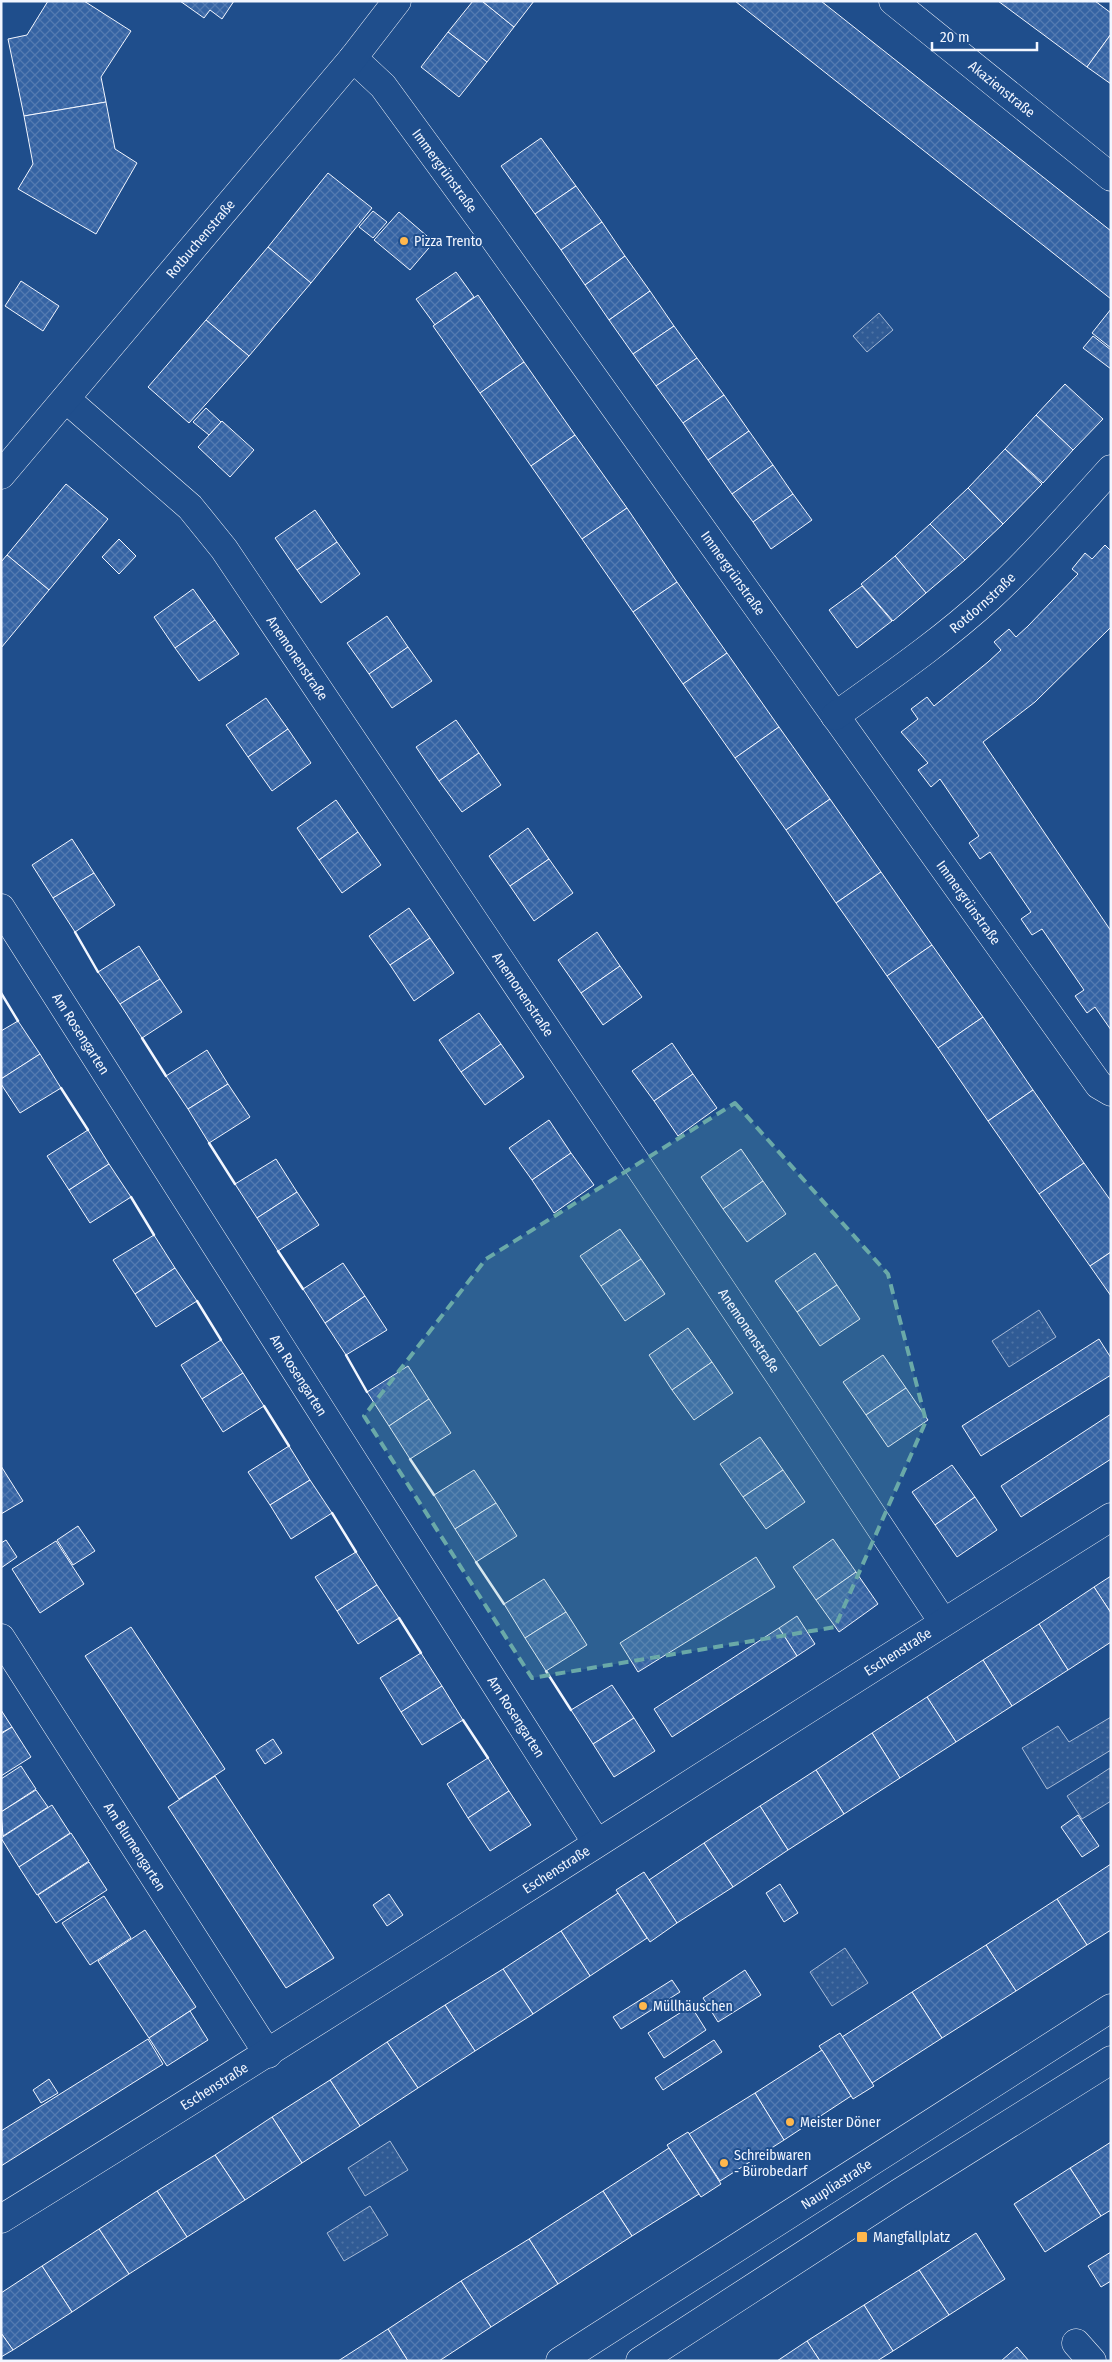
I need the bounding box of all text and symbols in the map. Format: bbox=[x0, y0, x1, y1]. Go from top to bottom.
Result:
scale bar bbox=[932, 20, 1037, 52]
text: 20 m bbox=[940, 28, 970, 46]
street label: Akazienstraße bbox=[965, 58, 1038, 121]
street label: Immergrünstraße bbox=[408, 126, 481, 216]
street label: Rotbuchenstraße bbox=[163, 196, 239, 282]
place label: Pizza Trento bbox=[414, 233, 482, 250]
marker: Pizza Trento bbox=[398, 235, 410, 247]
street label: Immergrünstraße bbox=[697, 528, 769, 619]
street label: Rotdornstraße bbox=[946, 569, 1019, 637]
street label: Anemonenstraße bbox=[263, 613, 331, 704]
street label: Immergrünstraße bbox=[932, 858, 1004, 948]
street label: Anemonenstraße bbox=[488, 949, 557, 1040]
street label: Am Rosengarten bbox=[48, 990, 113, 1078]
street label: Anemonenstraße bbox=[714, 1285, 783, 1376]
street label: Am Rosengarten bbox=[266, 1332, 330, 1419]
street label: Eschenstraße bbox=[861, 1625, 935, 1680]
street label: Am Rosengarten bbox=[484, 1673, 548, 1761]
street label: Am Blumengarten bbox=[100, 1799, 169, 1895]
street label: Eschenstraße bbox=[520, 1842, 593, 1898]
place label: Müllhäuschen bbox=[653, 1998, 733, 2015]
marker: Müllhäuschen bbox=[637, 2000, 649, 2012]
street label: Eschenstraße bbox=[177, 2059, 251, 2114]
place label: Meister Döner bbox=[800, 2114, 881, 2131]
marker: Meister Döner bbox=[784, 2116, 796, 2128]
place label: Schreibwaren - Bürobedarf bbox=[734, 2147, 811, 2180]
street label: Naupliastraße bbox=[798, 2156, 875, 2213]
marker: Schreibwaren - Bürobedarf bbox=[718, 2157, 730, 2169]
place label: Mangfallplatz bbox=[873, 2229, 950, 2246]
marker: Mangfallplatz bbox=[855, 2230, 869, 2244]

